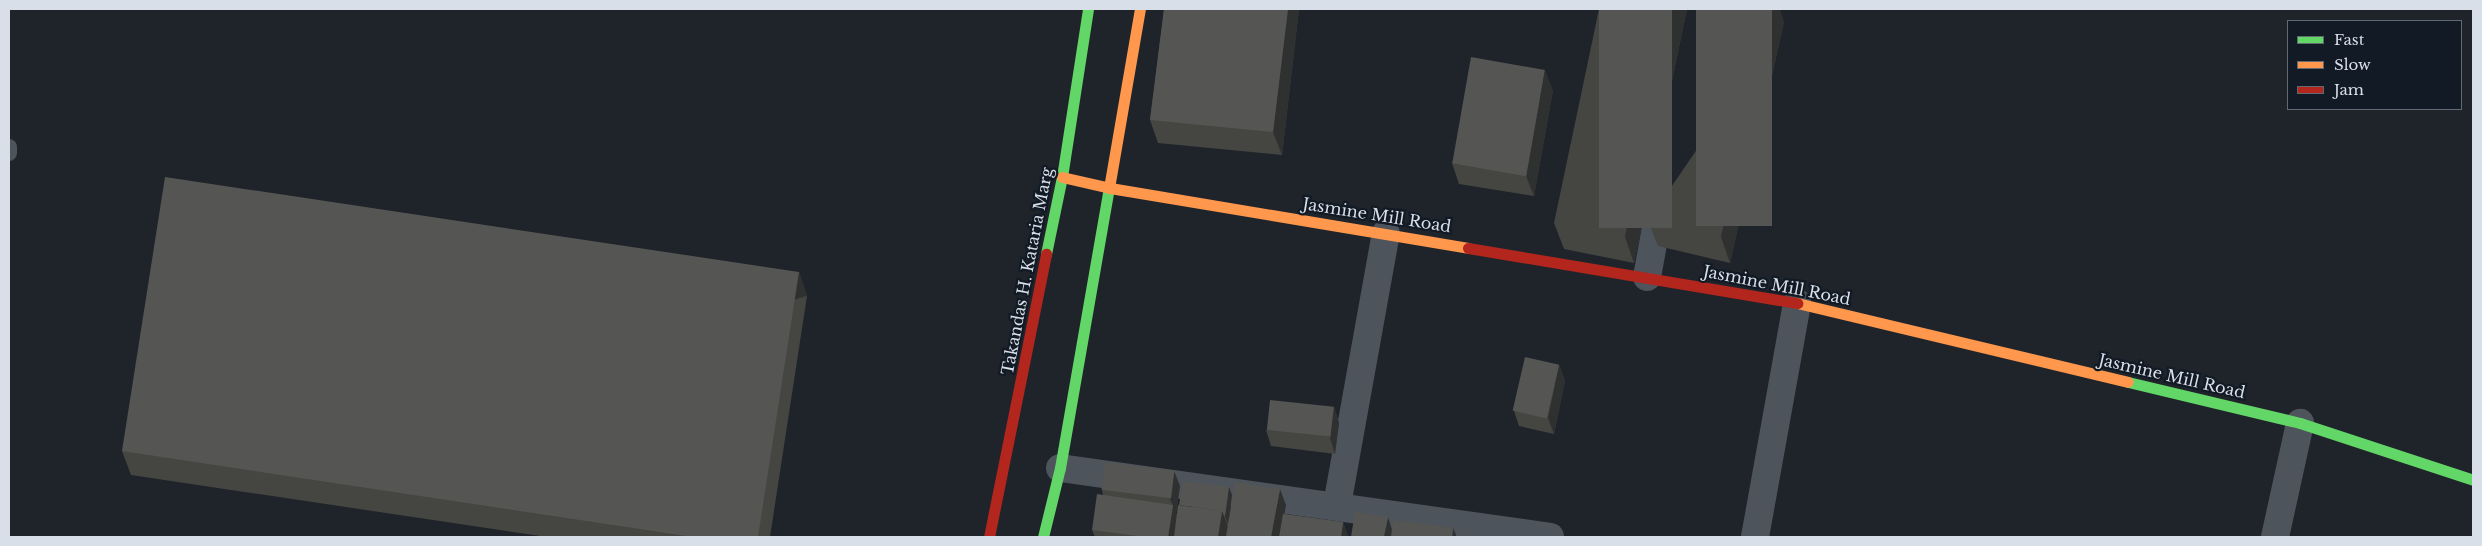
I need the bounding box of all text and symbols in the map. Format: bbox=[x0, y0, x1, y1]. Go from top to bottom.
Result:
legend bbox=[2287, 20, 2462, 110]
text: Fast bbox=[2334, 30, 2364, 49]
text: Slow bbox=[2334, 55, 2371, 74]
text: Jam bbox=[2334, 80, 2364, 99]
street label: Takandas H. Kataria Marg bbox=[997, 165, 1057, 377]
street label: Jasmine Mill Road bbox=[1302, 194, 1452, 236]
street label: Jasmine Mill Road bbox=[1702, 261, 1852, 309]
street label: Jasmine Mill Road bbox=[2097, 350, 2247, 402]

